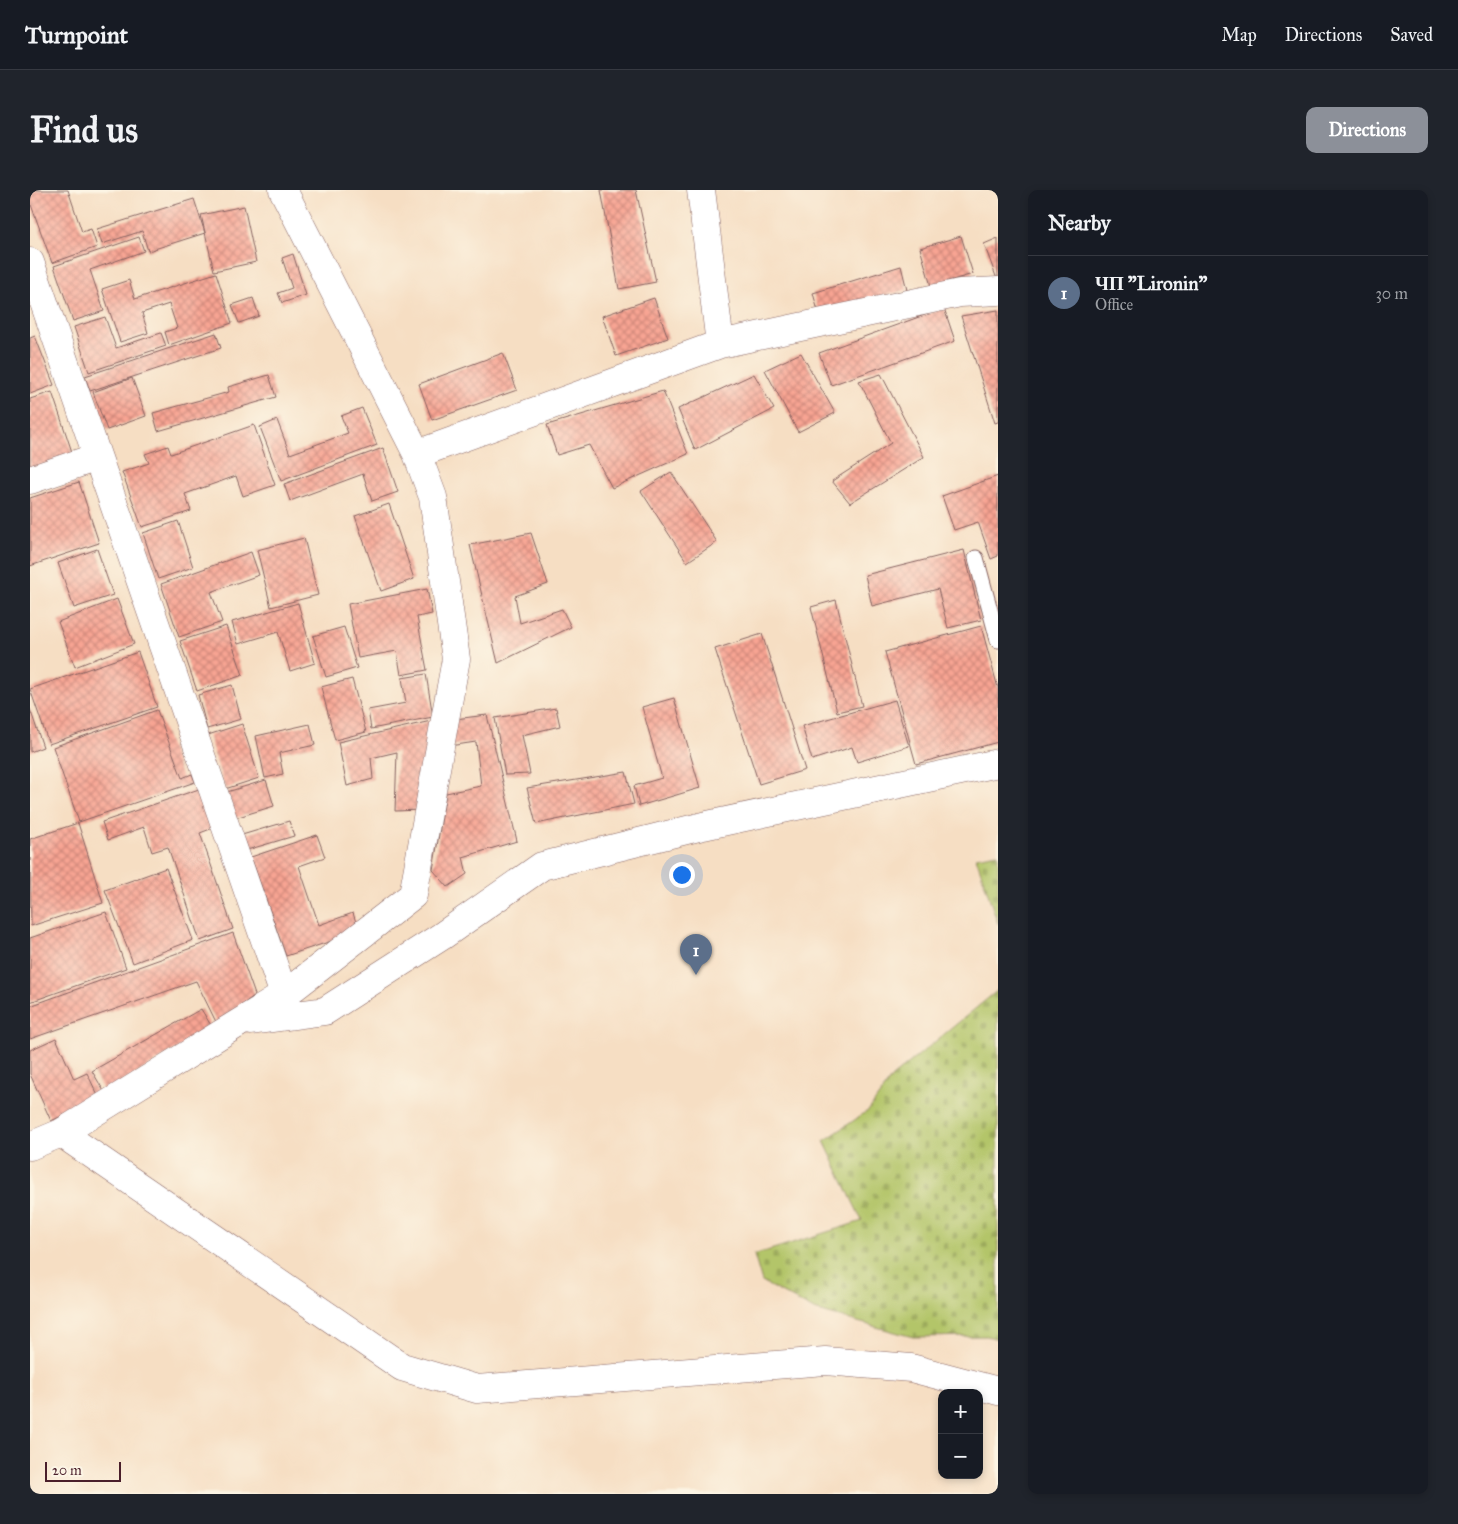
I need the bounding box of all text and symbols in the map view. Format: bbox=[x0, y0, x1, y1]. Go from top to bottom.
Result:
text: Turnpoint bbox=[25, 20, 128, 50]
text: Map bbox=[1221, 24, 1257, 46]
text: Directions bbox=[1285, 24, 1362, 46]
text: Saved bbox=[1390, 24, 1433, 46]
button: Directions bbox=[1306, 107, 1428, 153]
text: Find us bbox=[30, 109, 138, 152]
text: Nearby bbox=[1048, 210, 1111, 236]
text: ЧП "Lironin" bbox=[1095, 272, 1207, 295]
text: 1 bbox=[1061, 284, 1067, 303]
text: 30 m bbox=[1375, 284, 1408, 303]
text: Office bbox=[1095, 295, 1133, 314]
your location bbox=[669, 862, 695, 888]
pin: 1 bbox=[680, 934, 712, 975]
map controls bbox=[938, 1389, 983, 1479]
button: + bbox=[938, 1389, 983, 1434]
button: − bbox=[938, 1434, 983, 1479]
scale bar bbox=[45, 1459, 121, 1482]
text: 20 m bbox=[52, 1462, 82, 1479]

